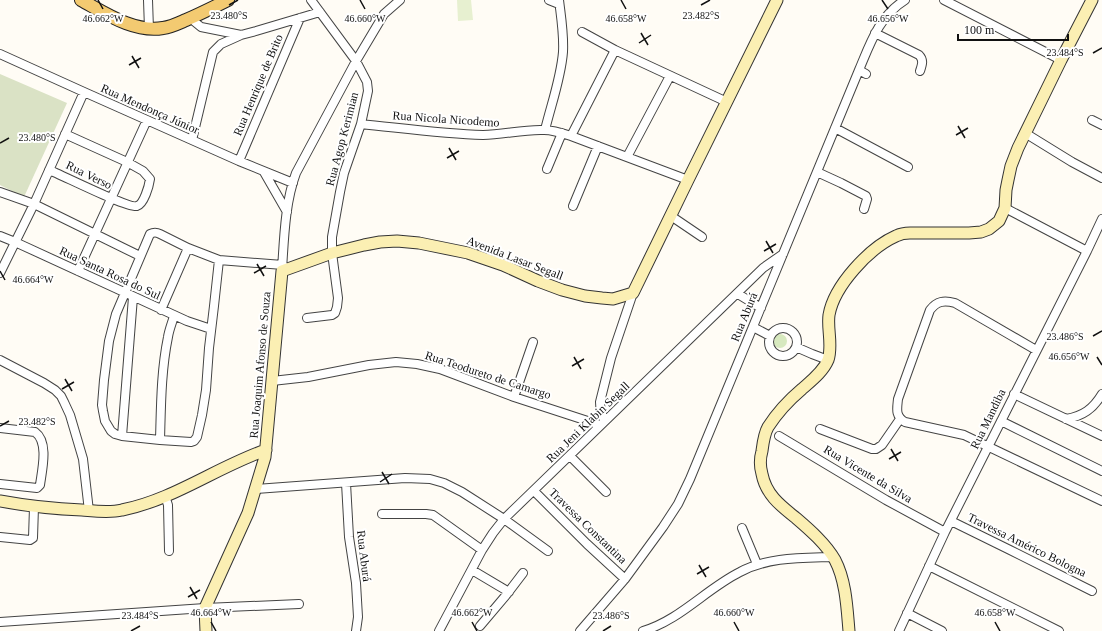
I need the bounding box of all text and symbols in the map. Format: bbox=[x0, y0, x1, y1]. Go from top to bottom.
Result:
text: 23.480°S bbox=[210, 10, 248, 21]
text: 23.482°S bbox=[682, 10, 720, 21]
text: 46.662°W bbox=[83, 13, 124, 24]
text: 46.660°W bbox=[345, 13, 386, 24]
text: 46.658°W bbox=[606, 13, 647, 24]
text: 46.656°W bbox=[868, 13, 909, 24]
scale bar bbox=[958, 16, 1068, 42]
text: 100 m bbox=[964, 23, 995, 37]
street label: Rua Henrique de Brito bbox=[230, 32, 286, 138]
text: 23.484°S bbox=[1046, 47, 1084, 58]
street label: Rua Mendonça Júnior bbox=[99, 81, 201, 137]
street label: Rua Agop Kerimian bbox=[323, 91, 361, 187]
street label: Rua Nicola Nicodemo bbox=[392, 108, 500, 130]
text: 23.480°S bbox=[18, 132, 56, 143]
street label: Rua Verso bbox=[64, 158, 114, 192]
street label: Avenida Lasar Segall bbox=[465, 233, 566, 283]
street label: Rua Santa Rosa do Sul bbox=[57, 243, 163, 303]
text: 46.664°W bbox=[13, 274, 54, 285]
street label: Rua Joaquim Afonso de Souza bbox=[247, 290, 273, 439]
street label: Rua Aburá bbox=[728, 290, 760, 344]
text: 23.486°S bbox=[1046, 331, 1084, 342]
street label: Rua Teodureto de Camargo bbox=[423, 348, 553, 402]
text: 46.656°W bbox=[1049, 351, 1090, 362]
street label: Rua Jeni Klabin Segall bbox=[543, 378, 633, 465]
street label: Rua Mandiba bbox=[967, 386, 1009, 451]
text: 23.482°S bbox=[18, 416, 56, 427]
street label: Rua Vicente da Silva bbox=[821, 442, 915, 506]
street label: Travessa Constantina bbox=[546, 485, 630, 567]
street label: Travessa Américo Bologna bbox=[965, 510, 1089, 580]
street label: Rua Aburá bbox=[354, 530, 374, 583]
text: 46.664°W bbox=[191, 607, 232, 618]
text: 46.662°W bbox=[452, 607, 493, 618]
text: 46.660°W bbox=[714, 607, 755, 618]
text: 46.658°W bbox=[975, 607, 1016, 618]
text: 23.484°S bbox=[121, 610, 159, 621]
text: 23.486°S bbox=[592, 610, 630, 621]

